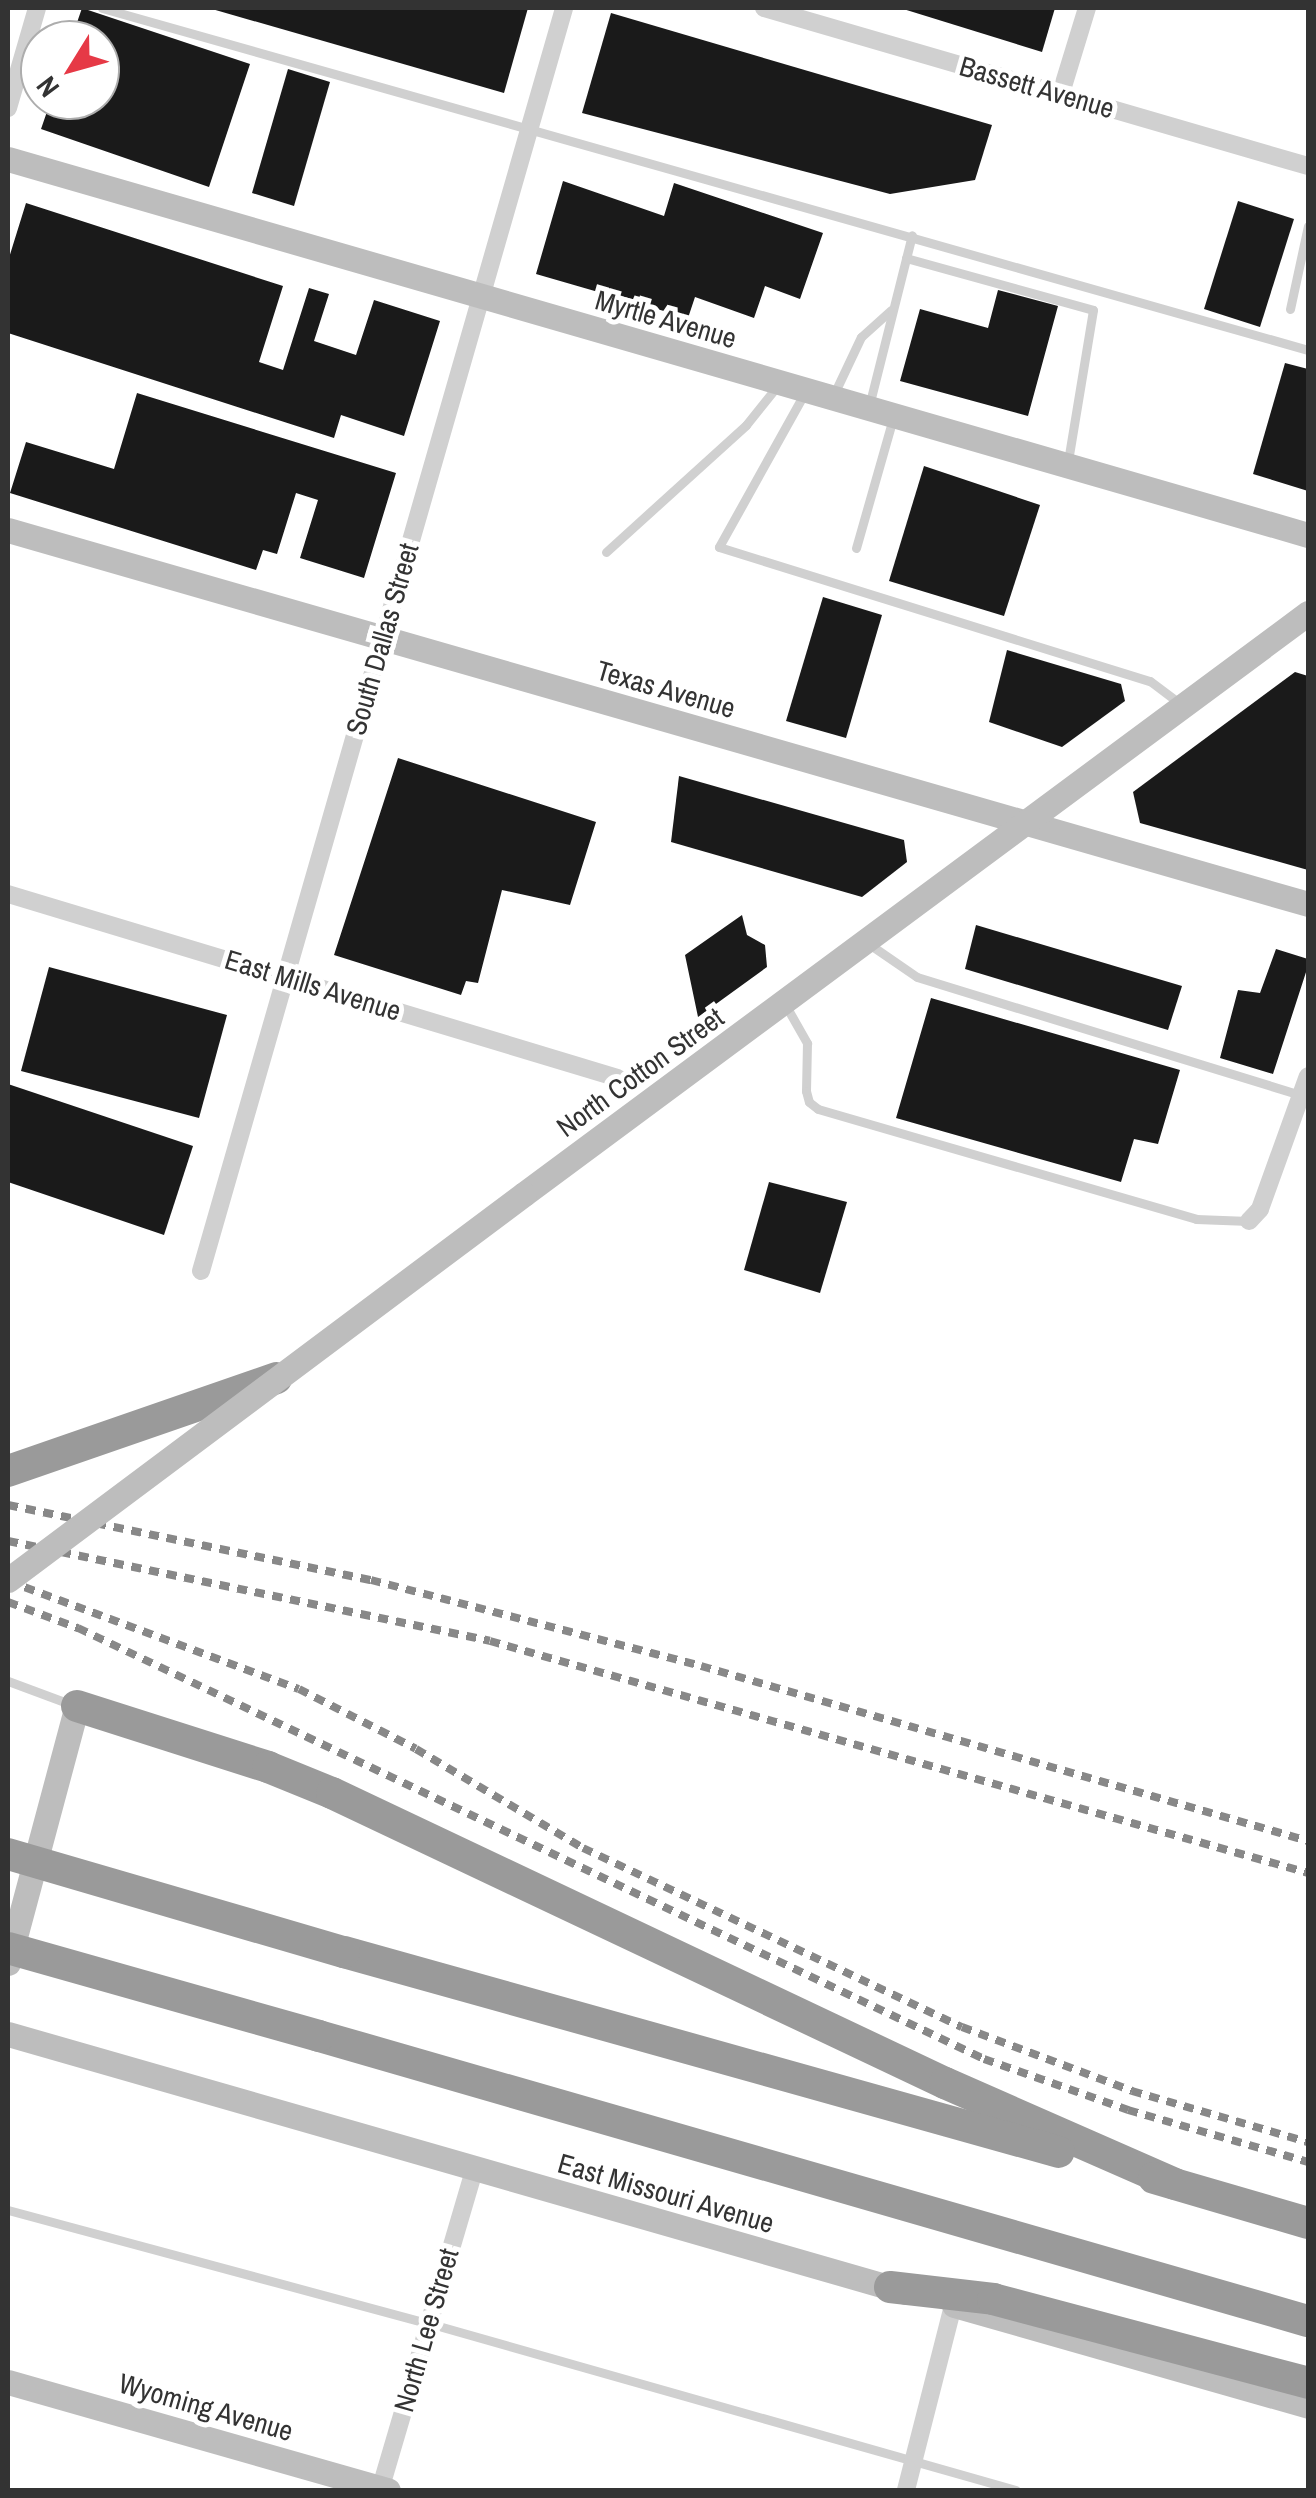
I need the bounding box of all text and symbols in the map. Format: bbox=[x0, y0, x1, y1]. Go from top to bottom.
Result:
north arrow bbox=[20, 20, 120, 120]
street label: Bassett Avenue bbox=[955, 49, 1119, 125]
text: N bbox=[27, 69, 68, 105]
street label: Myrtle Avenue bbox=[591, 283, 741, 355]
street label: South Dallas Street bbox=[339, 539, 425, 739]
street label: Texas Avenue bbox=[592, 653, 740, 725]
street label: East Mills Avenue bbox=[220, 942, 406, 1028]
street label: North Cotton Street bbox=[550, 1000, 730, 1144]
street label: East Missouri Avenue bbox=[554, 2146, 778, 2240]
street label: North Lee Street bbox=[387, 2244, 465, 2416]
street label: Wyoming Avenue bbox=[115, 2366, 297, 2448]

